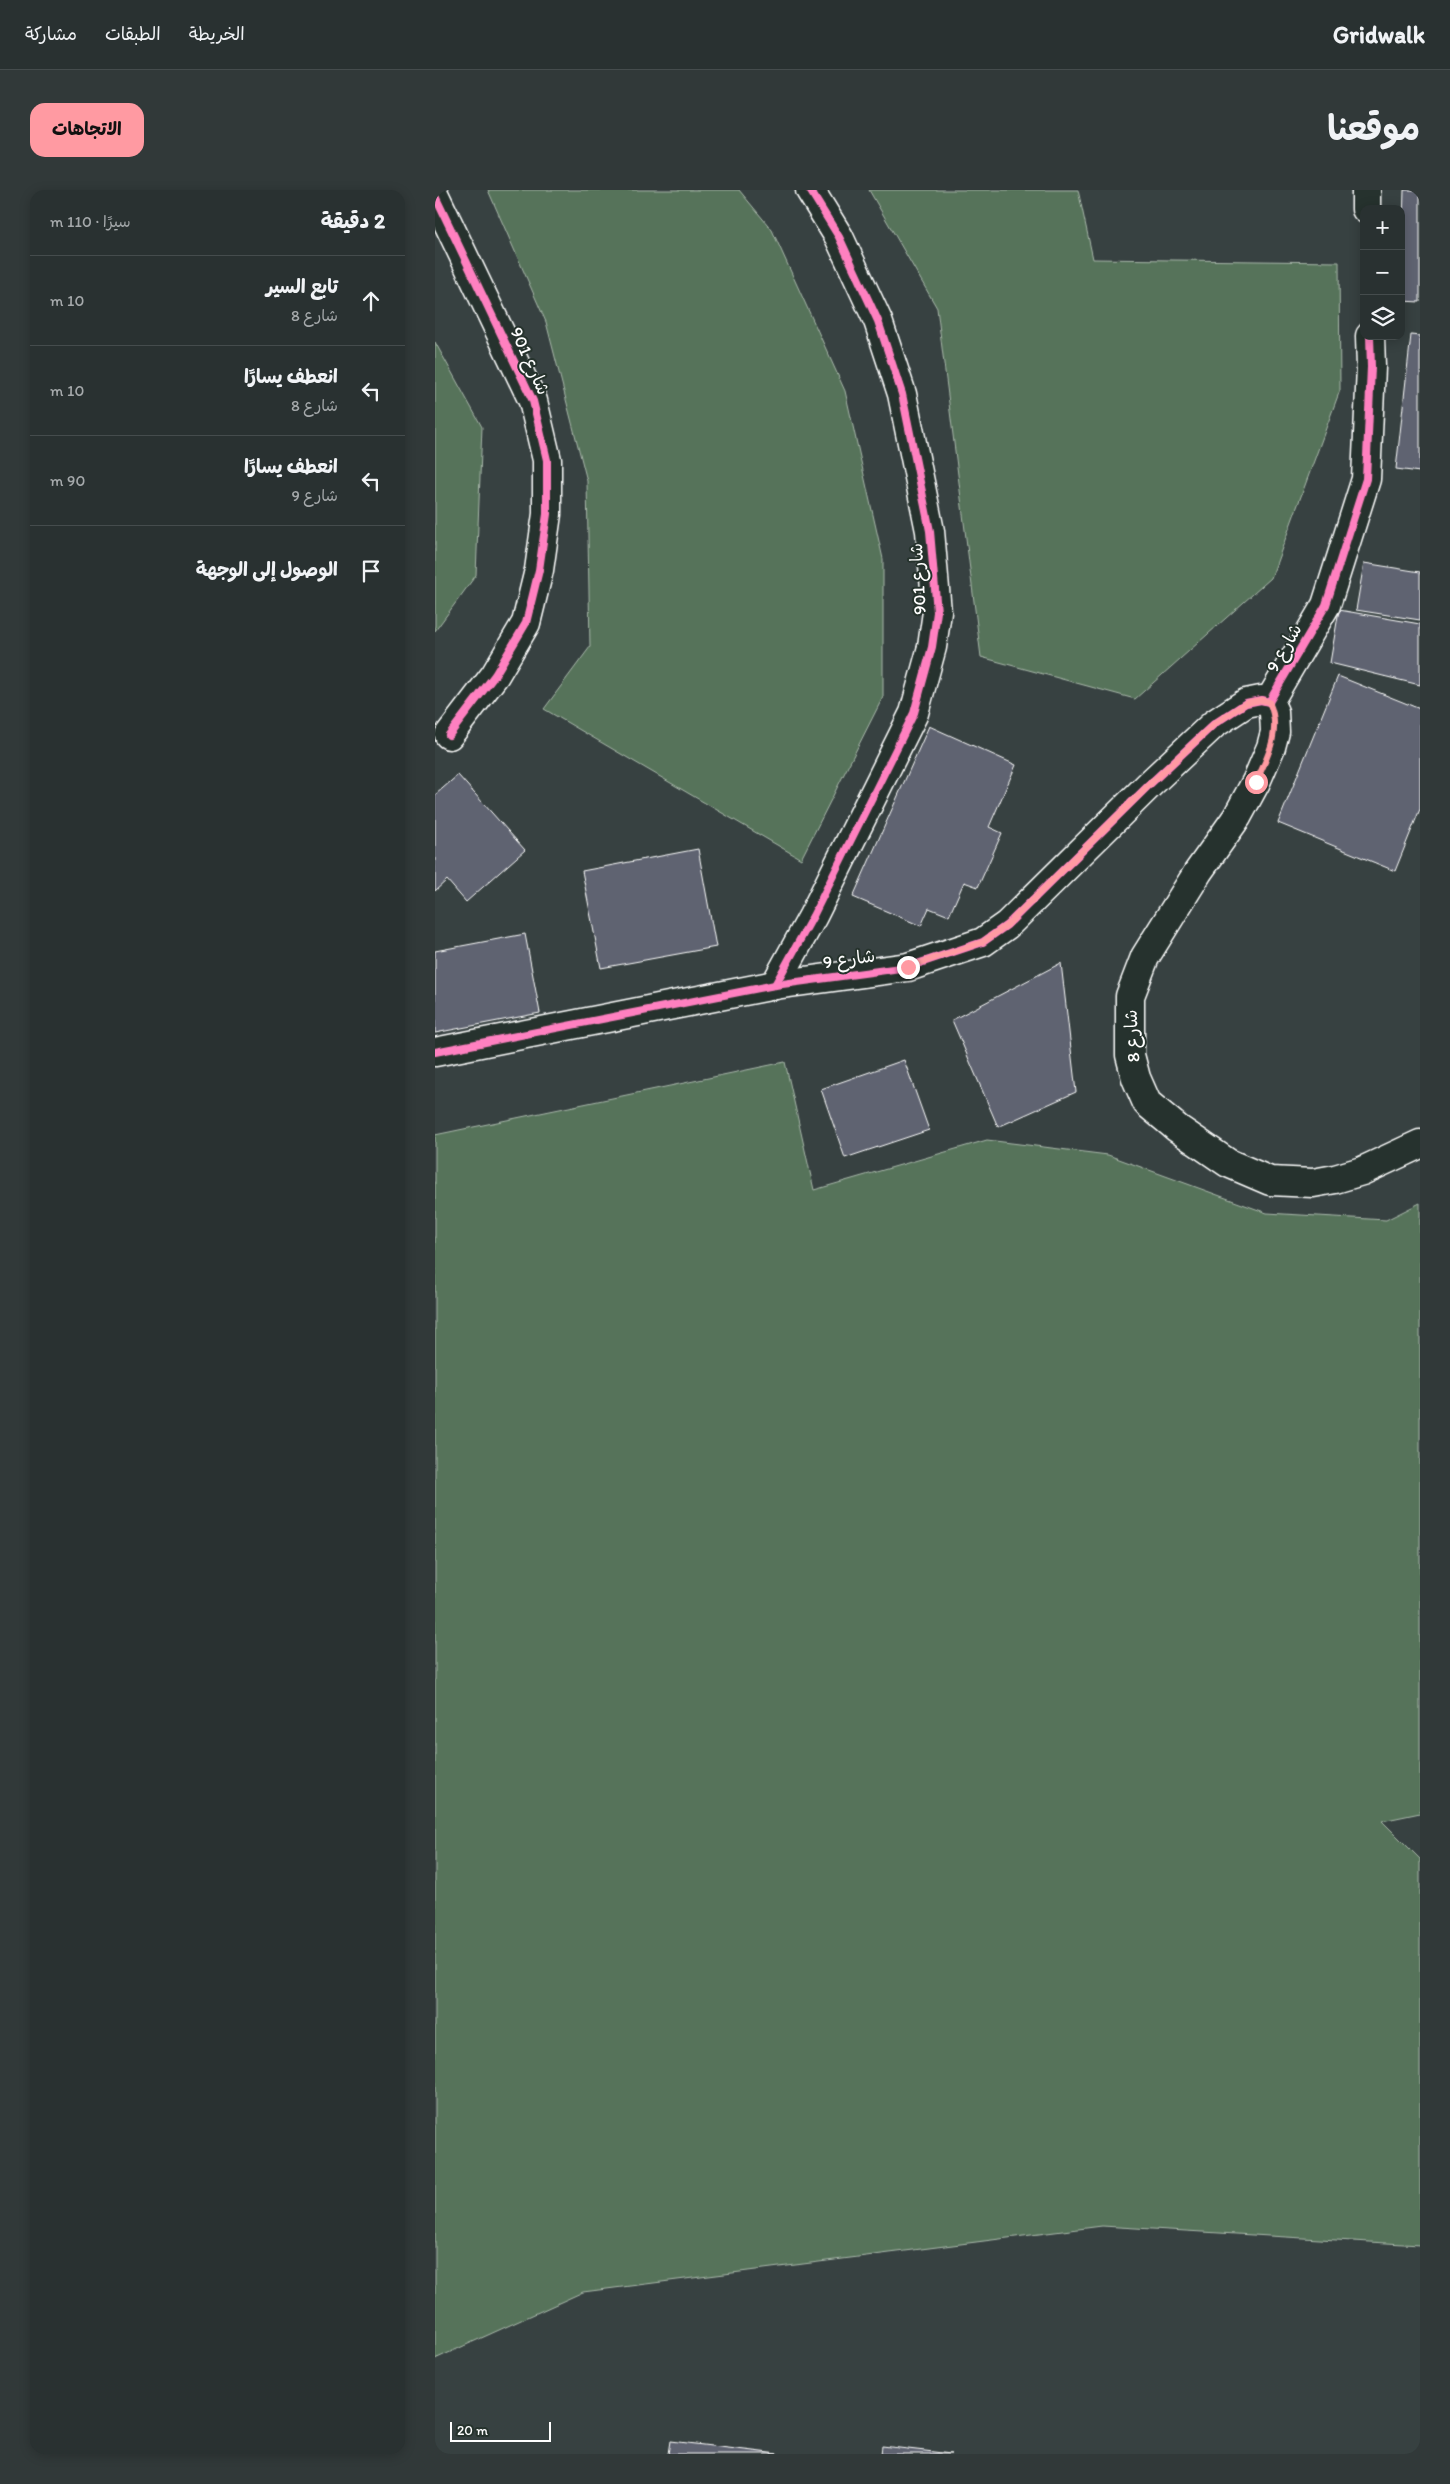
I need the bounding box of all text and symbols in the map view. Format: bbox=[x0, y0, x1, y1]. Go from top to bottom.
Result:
text: Gridwalk bbox=[1333, 20, 1425, 49]
text: مشاركة bbox=[25, 23, 77, 45]
text: الطبقات bbox=[105, 23, 161, 45]
text: الخريطة bbox=[189, 23, 245, 45]
button: الاتجاهات bbox=[30, 103, 144, 157]
text: موقعنا bbox=[1327, 107, 1420, 149]
map controls bbox=[1360, 205, 1405, 340]
button: + bbox=[1360, 205, 1405, 250]
text: 2 دقيقة bbox=[321, 208, 385, 233]
text: سيرًا · 110 m bbox=[50, 212, 131, 231]
button: − bbox=[1360, 250, 1405, 295]
text: تابع السير bbox=[266, 275, 338, 298]
icon: ahead bbox=[357, 287, 385, 315]
text: 10 m bbox=[50, 291, 84, 310]
button: layers bbox=[1360, 295, 1405, 340]
text: شارع 8 bbox=[291, 306, 338, 325]
street label: شارع 901 bbox=[504, 324, 555, 399]
text: انعطف يسارًا bbox=[244, 365, 338, 388]
icon: left bbox=[357, 377, 385, 405]
text: 10 m bbox=[50, 381, 84, 400]
text: شارع 8 bbox=[291, 396, 338, 415]
text: انعطف يسارًا bbox=[244, 455, 338, 478]
icon: left bbox=[357, 467, 385, 495]
text: 90 m bbox=[50, 471, 85, 490]
text: شارع 9 bbox=[291, 486, 338, 505]
street label: شارع 901 bbox=[905, 542, 932, 615]
icon: arrive bbox=[357, 557, 385, 585]
text: الوصول إلى الوجهة bbox=[196, 558, 338, 581]
street label: شارع 9 bbox=[1261, 620, 1308, 677]
route start bbox=[1245, 771, 1268, 794]
street label: شارع 9 bbox=[822, 944, 877, 975]
route end bbox=[897, 956, 920, 979]
street label: شارع 8 bbox=[1120, 1009, 1145, 1063]
scale bar bbox=[450, 2419, 551, 2442]
text: 20 m bbox=[457, 2422, 488, 2439]

